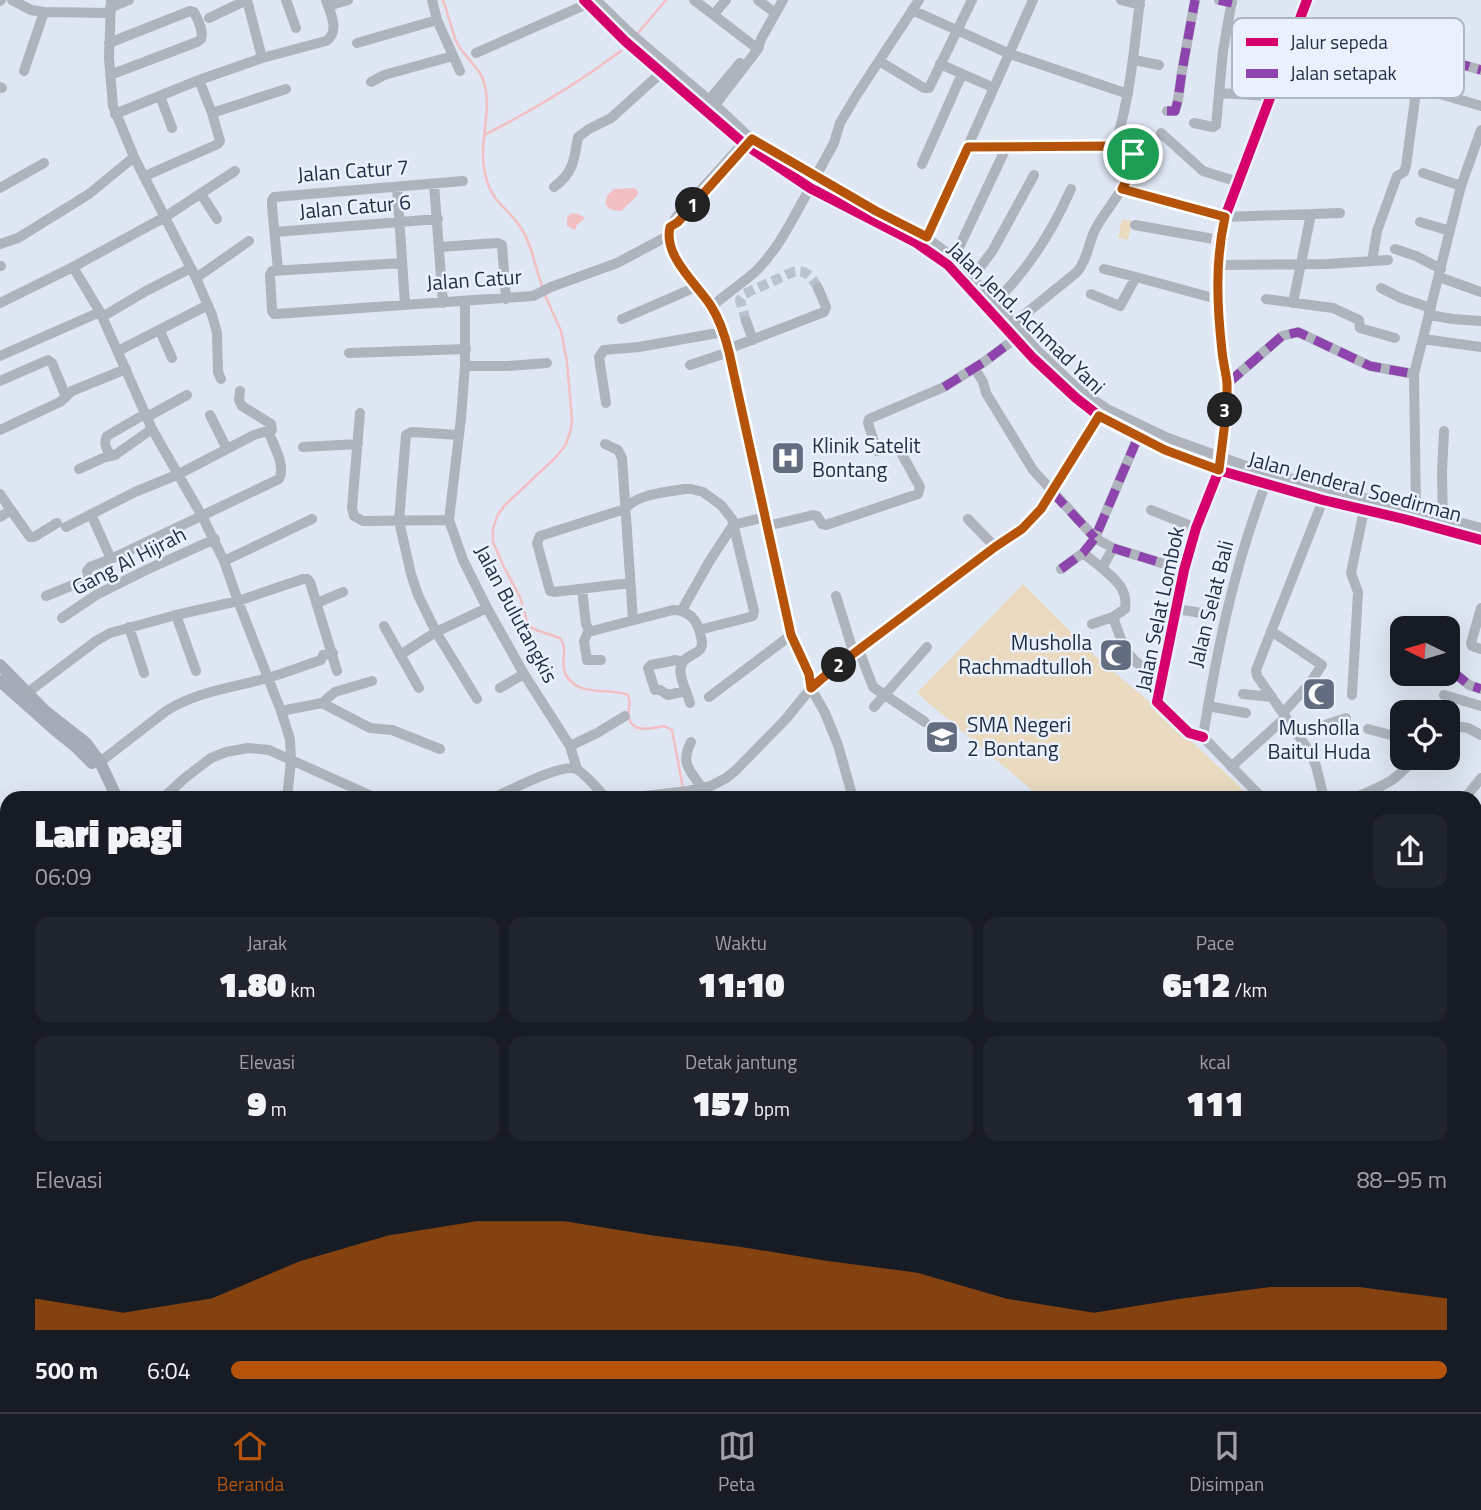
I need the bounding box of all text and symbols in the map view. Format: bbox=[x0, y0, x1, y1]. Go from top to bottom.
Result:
legend bbox=[1232, 18, 1464, 98]
text: Jalur sepeda bbox=[1290, 27, 1388, 56]
text: Jalan setapak bbox=[1290, 58, 1397, 87]
pin bbox=[1103, 124, 1163, 184]
icon: arrive bbox=[1114, 135, 1152, 173]
street label: Jalan Catur 7 bbox=[296, 150, 410, 190]
street label: Jalan Catur 6 bbox=[298, 185, 412, 227]
pin: 1 bbox=[676, 188, 710, 222]
text: 1 bbox=[687, 190, 698, 219]
street label: Jalan Jend. Achmad Yani bbox=[940, 233, 1113, 401]
street label: Jalan Catur bbox=[425, 260, 523, 298]
pin: 3 bbox=[1208, 392, 1242, 428]
text: 3 bbox=[1219, 395, 1230, 424]
place label: Klinik Satelit Bontang bbox=[812, 429, 921, 485]
hospital icon: Klinik Satelit Bontang bbox=[769, 439, 807, 477]
street label: Jalan Jenderal Soedirman bbox=[1245, 442, 1466, 530]
street label: Gang Al Hijrah bbox=[66, 518, 191, 603]
street label: Jalan Selat Lombok bbox=[1126, 523, 1192, 694]
street label: Jalan Selat Bali bbox=[1179, 537, 1241, 671]
street label: Jalan Bulutangkis bbox=[467, 539, 567, 688]
north arrow bbox=[1390, 616, 1460, 686]
map controls bbox=[1390, 616, 1460, 770]
place label: Musholla Rachmadtulloh bbox=[958, 626, 1092, 682]
mosque icon: Musholla Rachmadtulloh bbox=[1097, 636, 1135, 674]
pin: 2 bbox=[822, 648, 856, 682]
text: 2 bbox=[833, 650, 844, 679]
mosque icon: Musholla Baitul Huda bbox=[1300, 675, 1338, 713]
button: locate bbox=[1390, 700, 1460, 770]
place label: SMA Negeri 2 Bontang bbox=[967, 708, 1071, 764]
place label: Musholla Baitul Huda bbox=[1267, 711, 1371, 767]
school or university icon: SMA Negeri 2 Bontang bbox=[923, 718, 961, 756]
text: Lari pagi bbox=[35, 804, 182, 862]
button: share bbox=[1373, 814, 1447, 888]
text: 06:09 bbox=[35, 859, 92, 894]
text: Jarak bbox=[247, 928, 287, 957]
text: Waktu bbox=[715, 928, 767, 957]
text: Pace bbox=[1196, 928, 1234, 957]
text: 1.80 bbox=[219, 957, 286, 1011]
text: 11:10 bbox=[697, 957, 785, 1011]
text: 6:12 bbox=[1163, 957, 1230, 1011]
text: km bbox=[286, 975, 315, 1004]
text: /km bbox=[1230, 975, 1267, 1004]
text: Elevasi bbox=[239, 1047, 295, 1076]
text: Detak jantung bbox=[685, 1047, 797, 1076]
text: kcal bbox=[1199, 1047, 1231, 1076]
text: 9 bbox=[247, 1076, 267, 1130]
text: 157 bbox=[692, 1076, 750, 1130]
text: 111 bbox=[1186, 1076, 1244, 1130]
text: m bbox=[267, 1094, 287, 1123]
text: bpm bbox=[750, 1094, 790, 1123]
text: Elevasi bbox=[35, 1162, 103, 1197]
text: 88–95 m bbox=[1357, 1162, 1447, 1197]
text: 500 m bbox=[35, 1353, 98, 1388]
text: 6:04 bbox=[147, 1353, 191, 1388]
tab: Beranda bbox=[217, 1427, 284, 1498]
tab: Peta bbox=[718, 1427, 756, 1498]
tab: Disimpan bbox=[1189, 1427, 1264, 1498]

